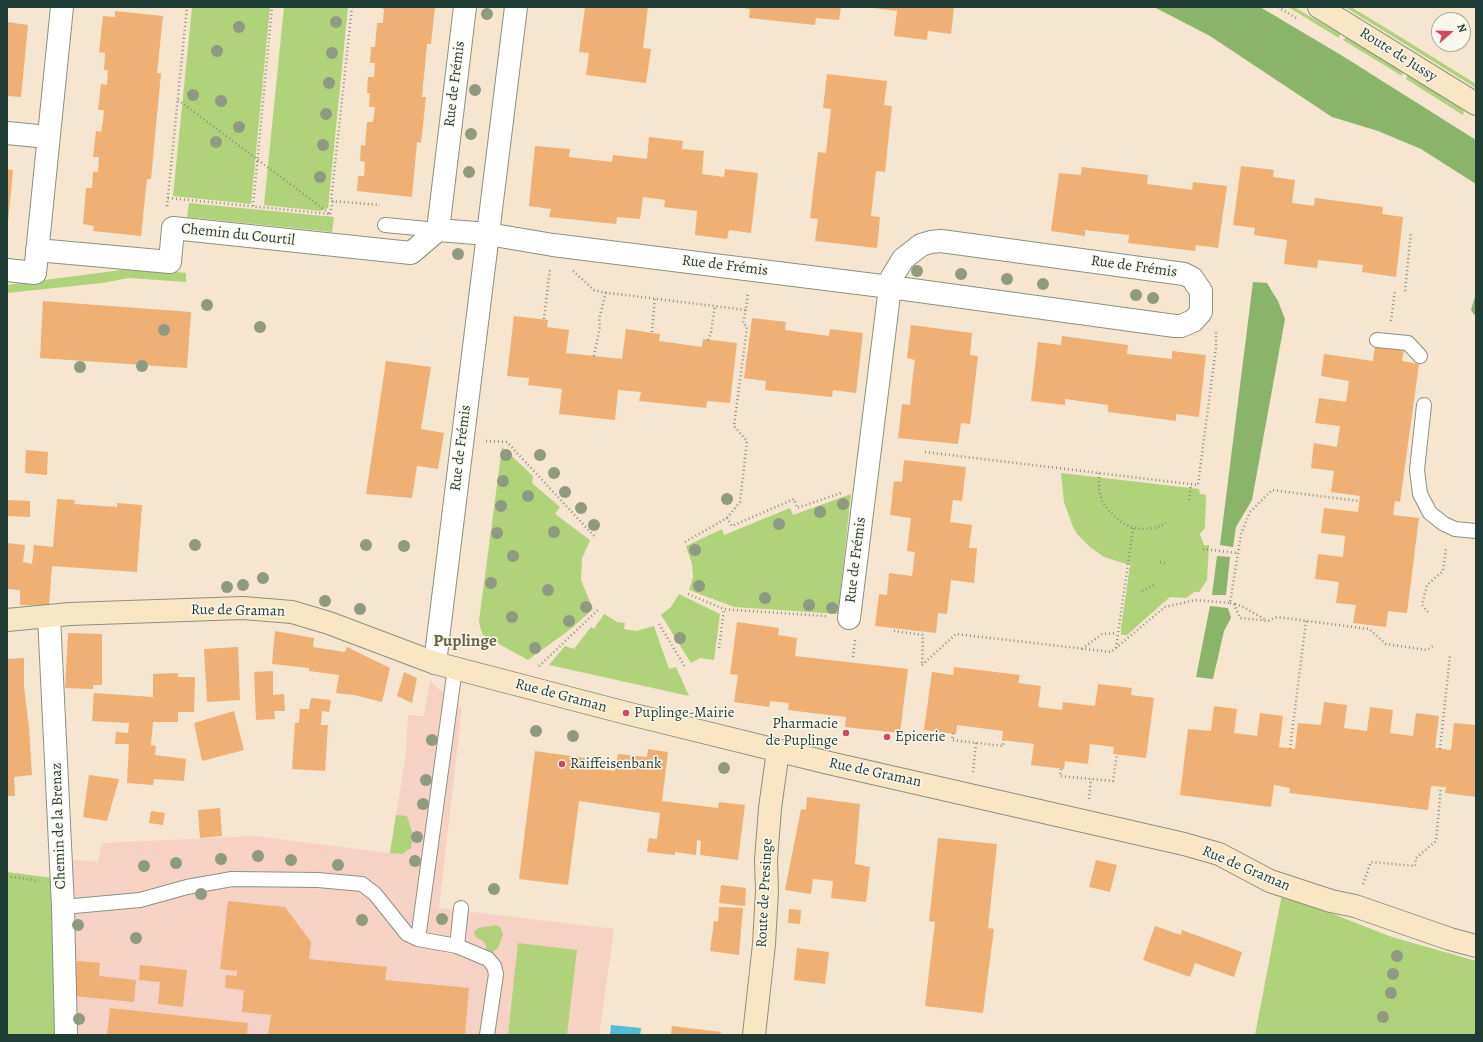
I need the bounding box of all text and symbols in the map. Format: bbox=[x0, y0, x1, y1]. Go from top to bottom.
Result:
north arrow bbox=[1431, 12, 1471, 52]
text: N bbox=[1453, 22, 1470, 34]
street label: Route de Jussy bbox=[1356, 24, 1440, 86]
street label: Rue de Frémis bbox=[441, 40, 469, 128]
street label: Chemin du Courtil bbox=[180, 220, 296, 250]
street label: Rue de Frémis bbox=[681, 252, 769, 280]
street label: Rue de Frémis bbox=[1090, 252, 1178, 282]
street label: Rue de Frémis bbox=[447, 404, 475, 492]
street label: Rue de Frémis bbox=[842, 516, 870, 604]
street label: Rue de Graman bbox=[191, 601, 285, 621]
district label: Puplinge bbox=[433, 632, 497, 652]
street label: Rue de Graman bbox=[513, 675, 609, 717]
place label: Puplinge-Mairie bbox=[634, 704, 734, 722]
marker: Puplinge-Mairie bbox=[621, 708, 631, 718]
place label: Pharmacie de Puplinge bbox=[766, 715, 838, 750]
marker: Pharmacie de Puplinge bbox=[841, 728, 851, 738]
place label: Epicerie bbox=[895, 728, 946, 746]
marker: Epicerie bbox=[882, 732, 892, 742]
street label: Rue de Graman bbox=[827, 754, 923, 792]
place label: Raiffeisenbank bbox=[570, 755, 661, 773]
marker: Raiffeisenbank bbox=[557, 759, 567, 769]
street label: Chemin de la Brenaz bbox=[48, 762, 70, 890]
street label: Route de Presinge bbox=[753, 838, 777, 948]
street label: Rue de Graman bbox=[1199, 842, 1293, 896]

